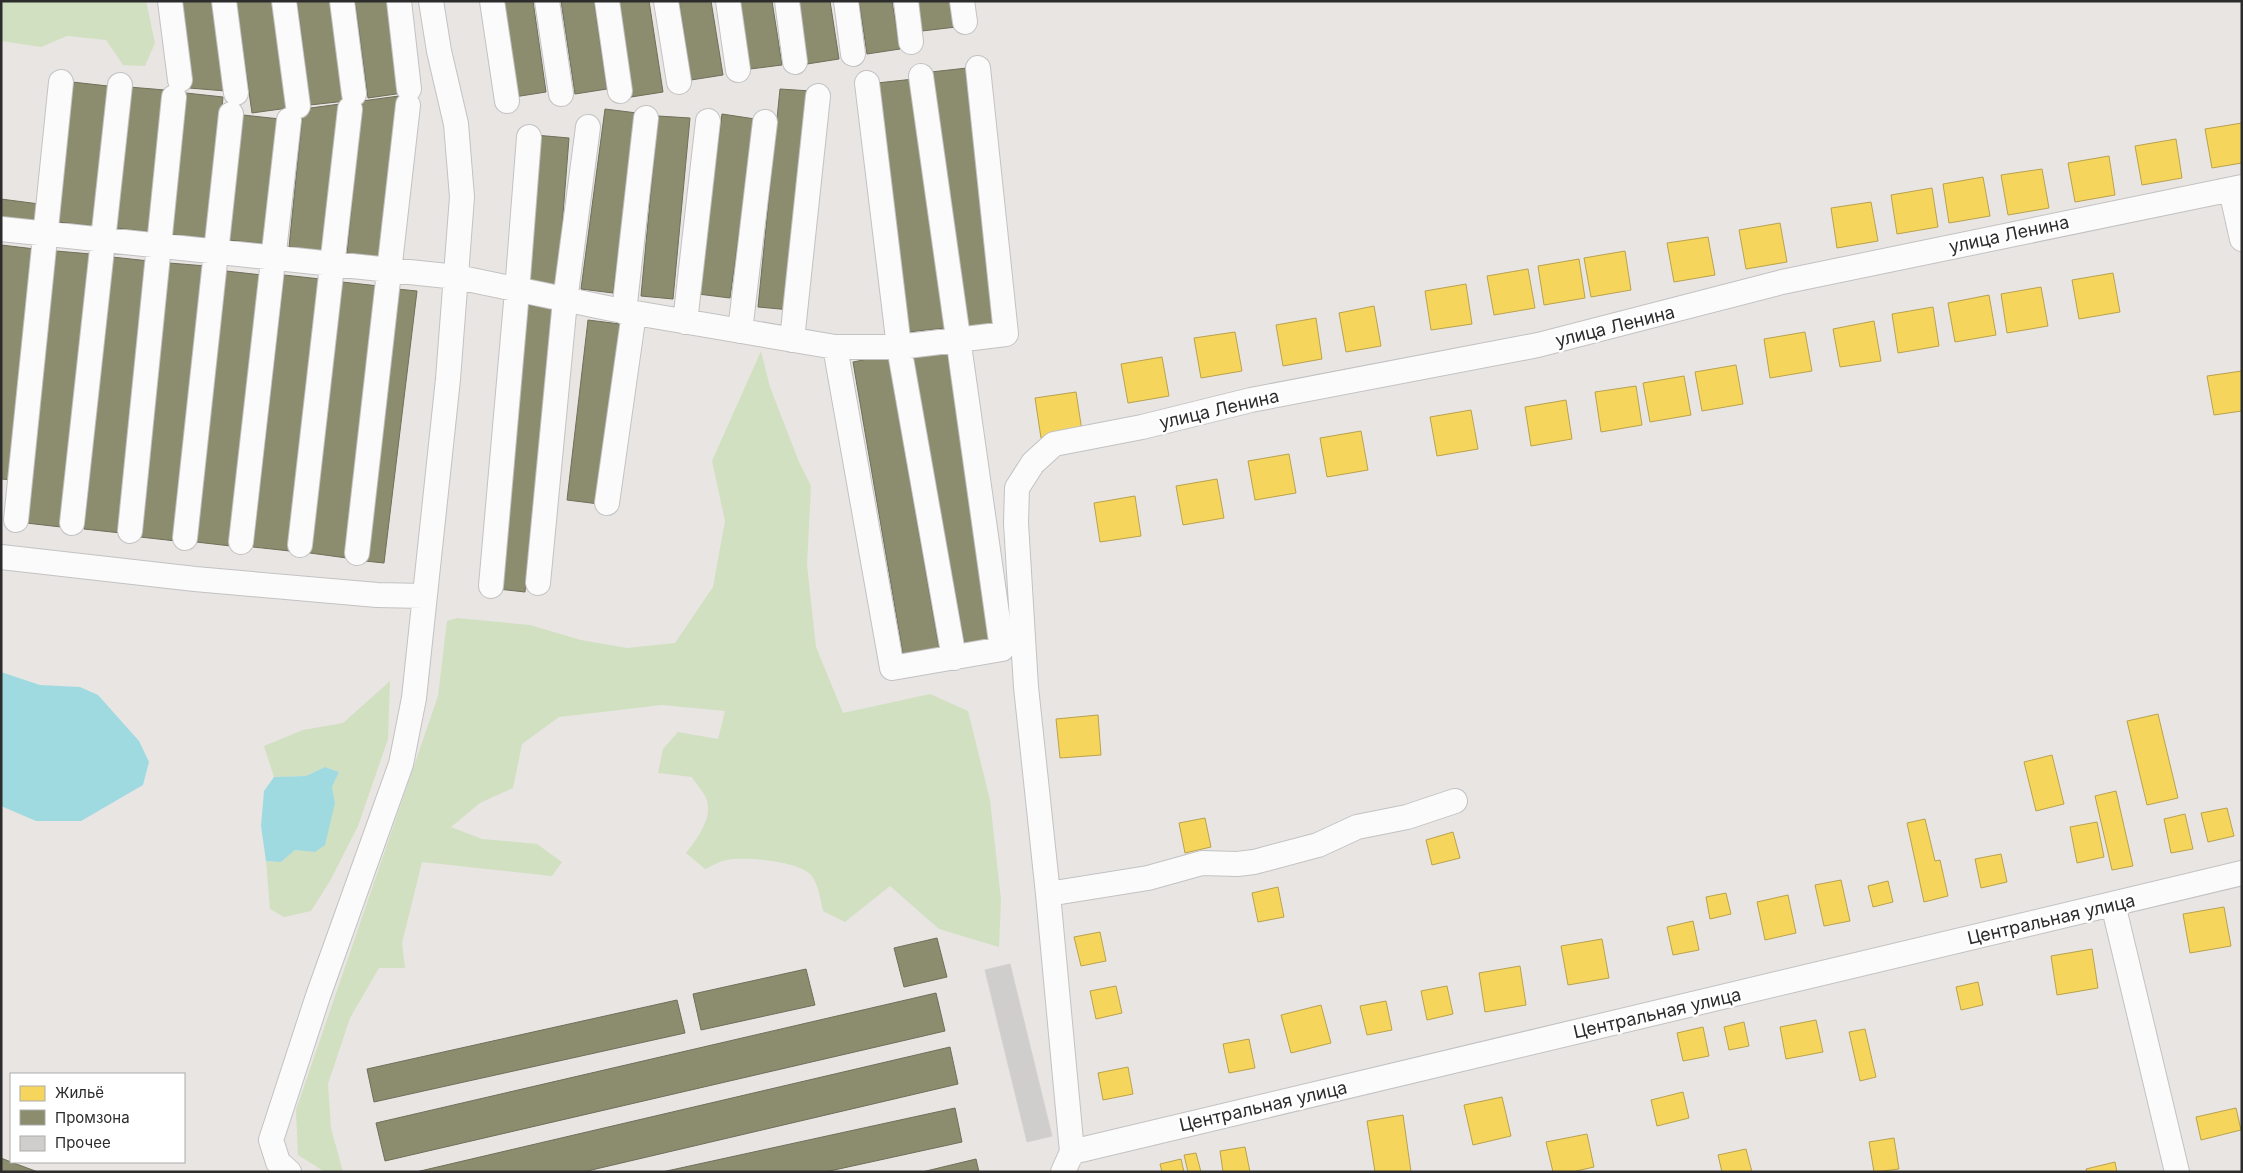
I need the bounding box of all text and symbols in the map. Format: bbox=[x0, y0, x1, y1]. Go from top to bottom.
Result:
street label: улица Ленина bbox=[1947, 211, 2071, 257]
street label: улица Ленина bbox=[1553, 301, 1677, 351]
street label: улица Ленина bbox=[1157, 385, 1281, 433]
street label: Центральная улица bbox=[1965, 889, 2137, 949]
street label: Центральная улица bbox=[1571, 983, 1743, 1043]
legend bbox=[10, 1073, 185, 1163]
street label: Центральная улица bbox=[1177, 1076, 1349, 1136]
text: Жильё bbox=[55, 1083, 104, 1102]
text: Промзона bbox=[55, 1108, 130, 1127]
text: Прочее bbox=[55, 1133, 111, 1152]

